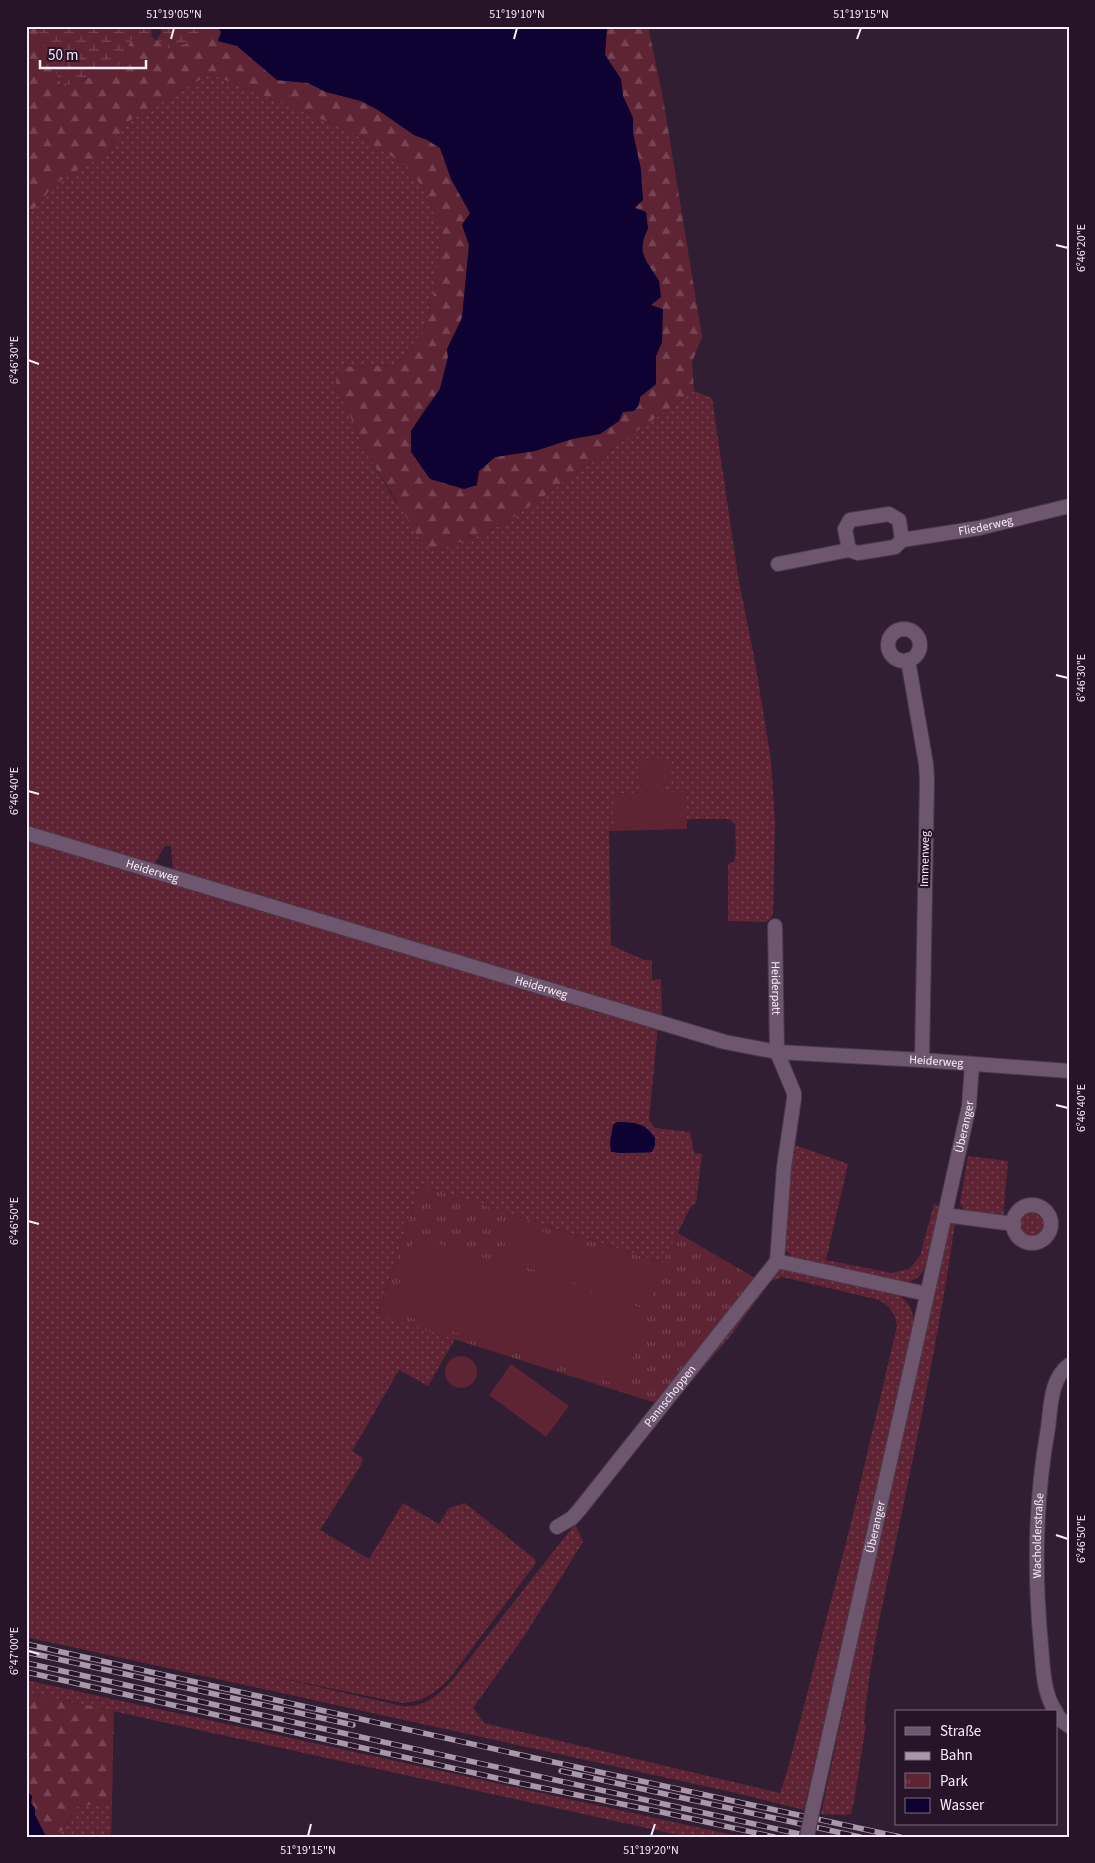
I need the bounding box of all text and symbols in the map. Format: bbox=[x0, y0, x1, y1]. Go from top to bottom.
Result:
text: 51°19'05"N bbox=[146, 6, 202, 23]
text: 51°19'10"N bbox=[489, 6, 545, 23]
text: 51°19'15"N bbox=[833, 6, 889, 23]
scale bar bbox=[40, 38, 146, 70]
text: 50 m bbox=[48, 45, 78, 66]
text: 6°46'20"E bbox=[1073, 224, 1090, 272]
text: 6°46'30"E bbox=[6, 336, 23, 384]
street label: Fliederweg bbox=[957, 512, 1015, 540]
text: 6°46'30"E bbox=[1073, 654, 1090, 702]
text: 6°46'40"E bbox=[6, 767, 23, 815]
street label: Immenweg bbox=[916, 831, 934, 887]
street label: Heiderweg bbox=[124, 855, 181, 887]
street label: Heiderpatt bbox=[767, 961, 785, 1015]
street label: Heiderweg bbox=[513, 971, 570, 1003]
street label: Heiderweg bbox=[909, 1051, 964, 1072]
text: 6°46'40"E bbox=[1073, 1084, 1090, 1132]
street label: Überanger bbox=[950, 1099, 978, 1154]
text: 6°46'50"E bbox=[6, 1197, 23, 1245]
street label: Pannschoppen bbox=[640, 1361, 700, 1431]
street label: Wacholderstraße bbox=[1028, 1492, 1048, 1578]
street label: Überanger bbox=[861, 1498, 890, 1555]
text: 6°46'50"E bbox=[1073, 1515, 1090, 1563]
text: 6°47'00"E bbox=[6, 1627, 23, 1675]
legend bbox=[895, 1710, 1058, 1826]
text: Straße bbox=[940, 1721, 981, 1742]
text: Bahn bbox=[940, 1745, 973, 1766]
text: Park bbox=[940, 1771, 969, 1792]
text: Wasser bbox=[940, 1795, 985, 1816]
text: 51°19'15"N bbox=[280, 1842, 336, 1859]
text: 51°19'20"N bbox=[623, 1842, 679, 1859]

